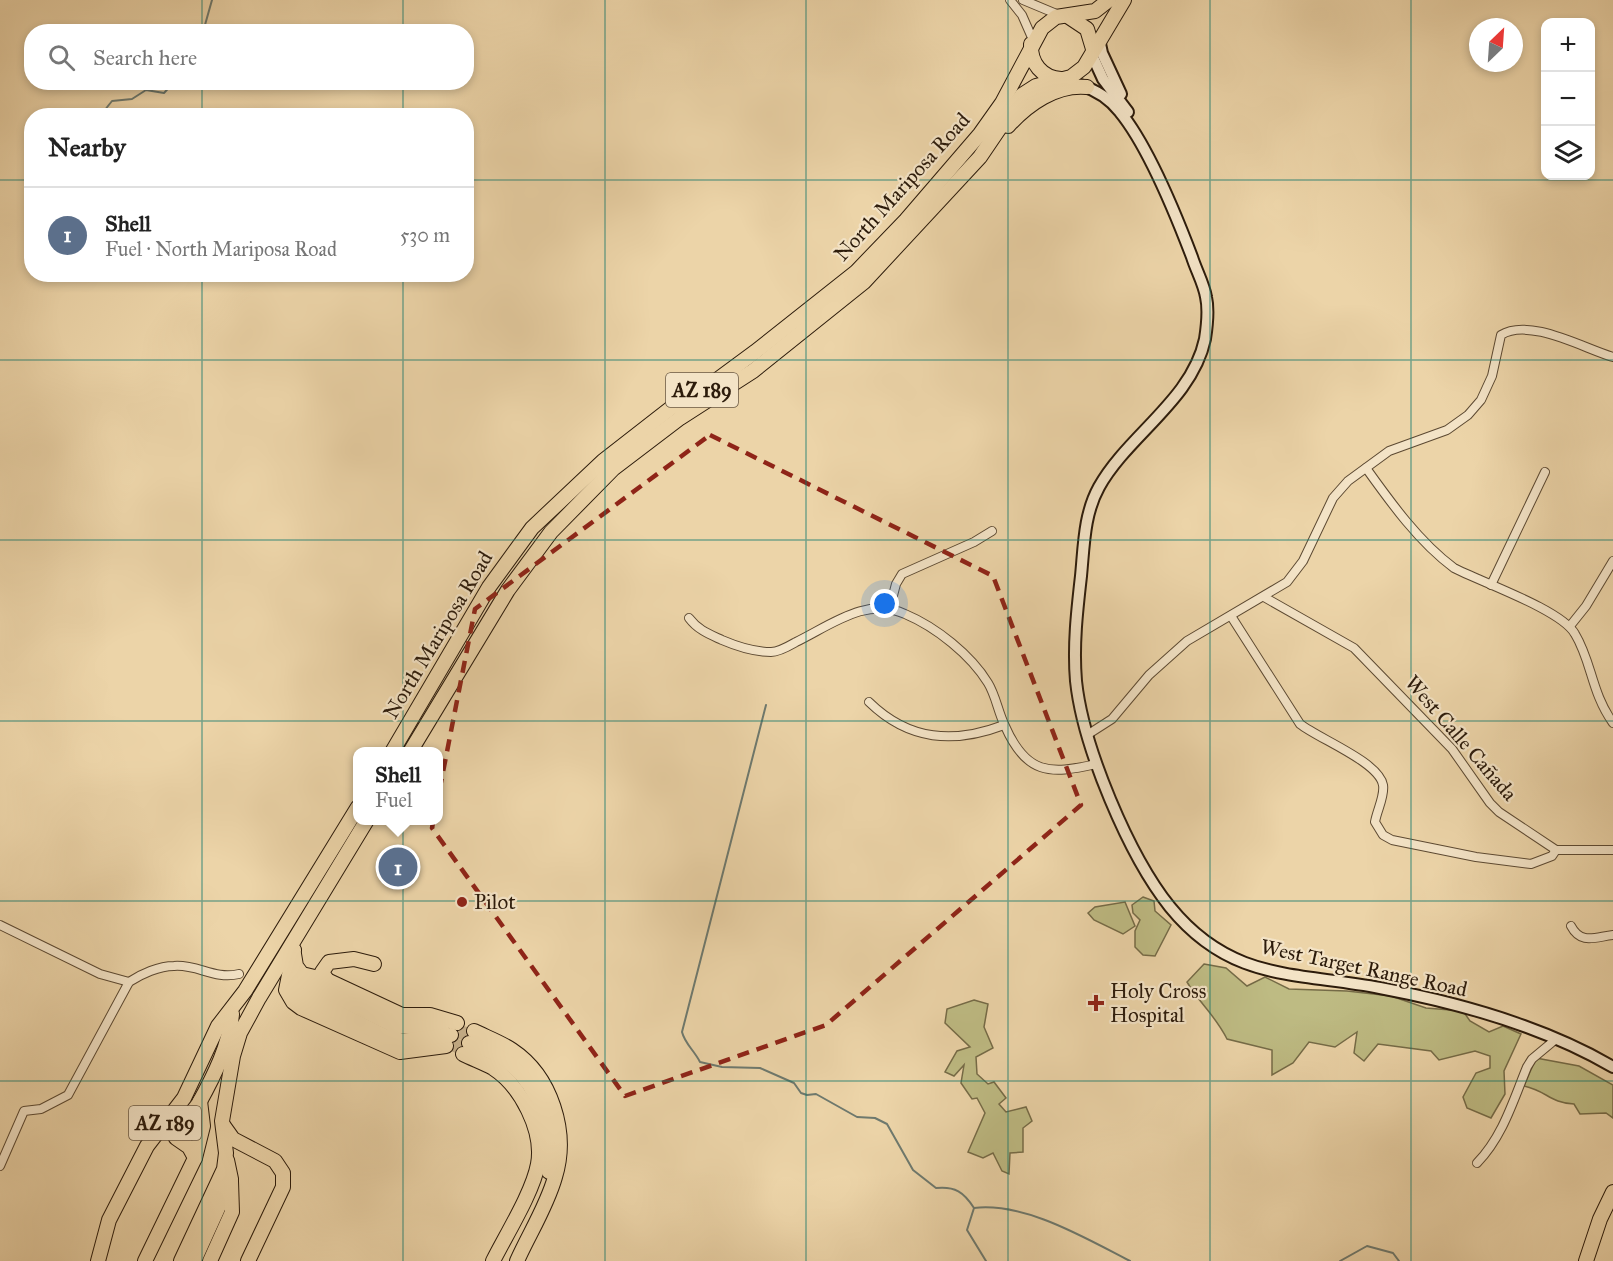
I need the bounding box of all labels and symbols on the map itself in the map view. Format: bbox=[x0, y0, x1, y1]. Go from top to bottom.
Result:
north arrow bbox=[1469, 18, 1523, 72]
street label: North Mariposa Road bbox=[828, 107, 976, 267]
road number: AZ 189 bbox=[666, 373, 738, 407]
street label: North Mariposa Road bbox=[378, 546, 499, 723]
your location bbox=[870, 589, 899, 618]
street label: West Calle Cañada bbox=[1399, 670, 1523, 806]
pin: 1 bbox=[378, 844, 418, 890]
place label: Pilot bbox=[474, 889, 516, 915]
marker: Pilot bbox=[455, 895, 469, 909]
street label: West Target Range Road bbox=[1258, 933, 1470, 1003]
place label: Holy Cross Hospital bbox=[1110, 978, 1206, 1028]
marker: Holy Cross Hospital bbox=[1087, 994, 1105, 1012]
road number: AZ 189 bbox=[129, 1106, 201, 1140]

